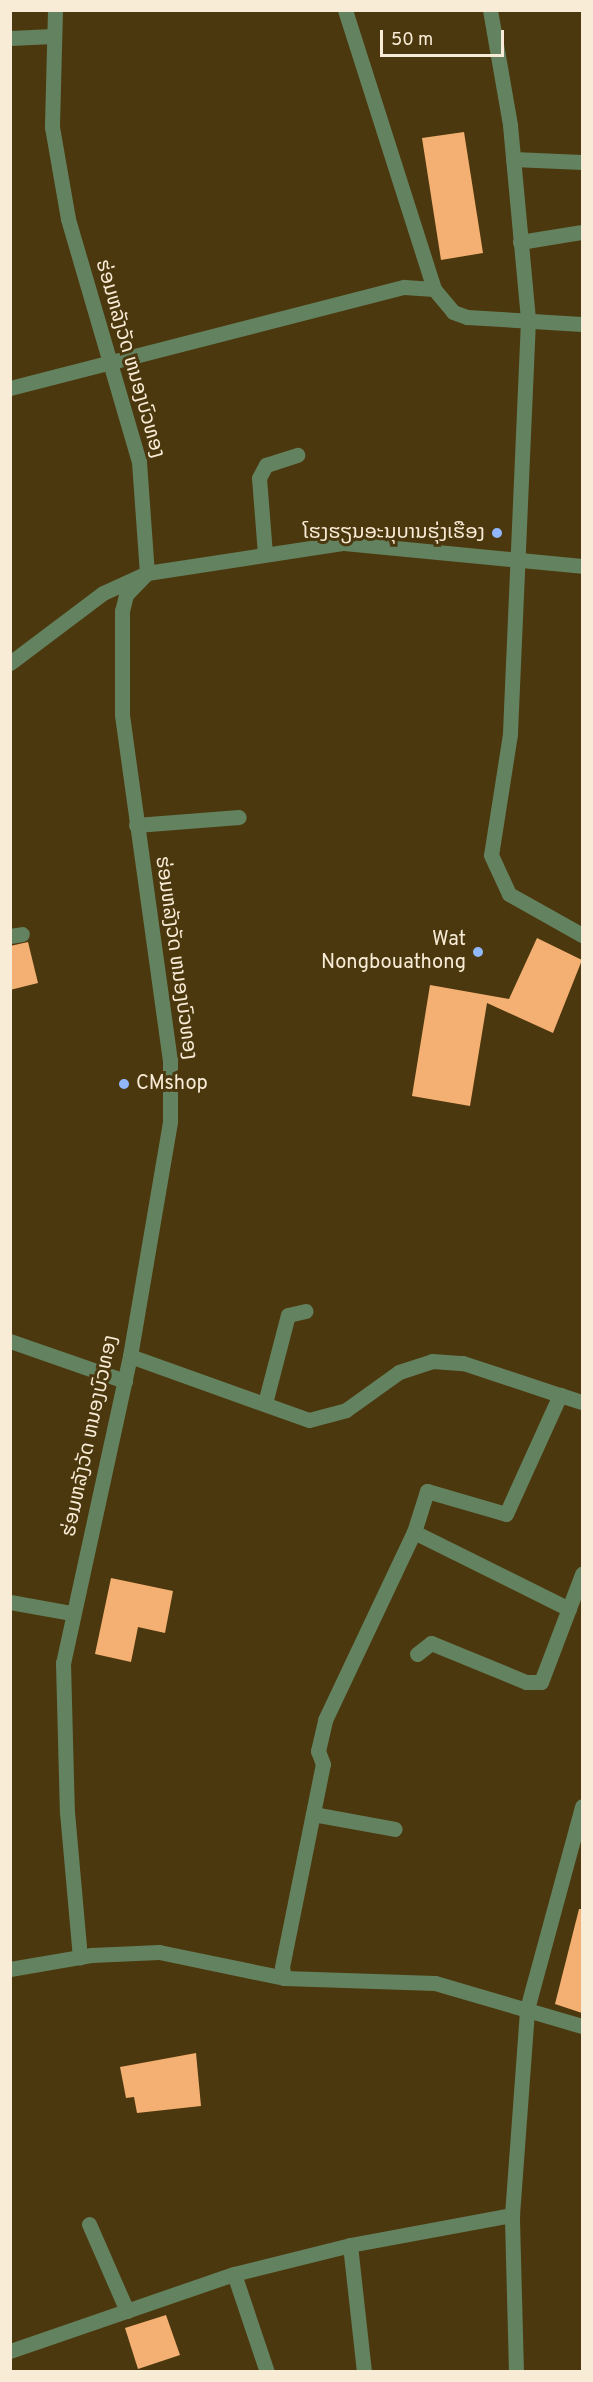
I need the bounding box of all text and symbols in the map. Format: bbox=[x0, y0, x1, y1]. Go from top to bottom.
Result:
scale bar bbox=[383, 18, 508, 56]
text: 50 m bbox=[391, 29, 433, 52]
street label: ຮ່ອມຫລັງວັດ ຫນອງບົວທອງ bbox=[89, 257, 169, 461]
place label: ໂຮງຮຽນອະນຸບານຮຸ່ງເຮືອງ bbox=[303, 521, 485, 545]
marker: ໂຮງຮຽນອະນຸບານຮຸ່ງເຮືອງ bbox=[490, 526, 504, 540]
street label: ຮ່ອມຫລັງວັດ ຫນອງບົວທອງ bbox=[149, 855, 201, 1061]
place label: Wat Nongbouathong bbox=[321, 928, 466, 975]
marker: Wat Nongbouathong bbox=[471, 945, 485, 959]
place label: CMshop bbox=[136, 1072, 208, 1096]
marker: CMshop bbox=[117, 1077, 131, 1091]
street label: ຮ່ອມຫລັງວັດ ຫນອງບົວທອງ bbox=[58, 1333, 124, 1539]

